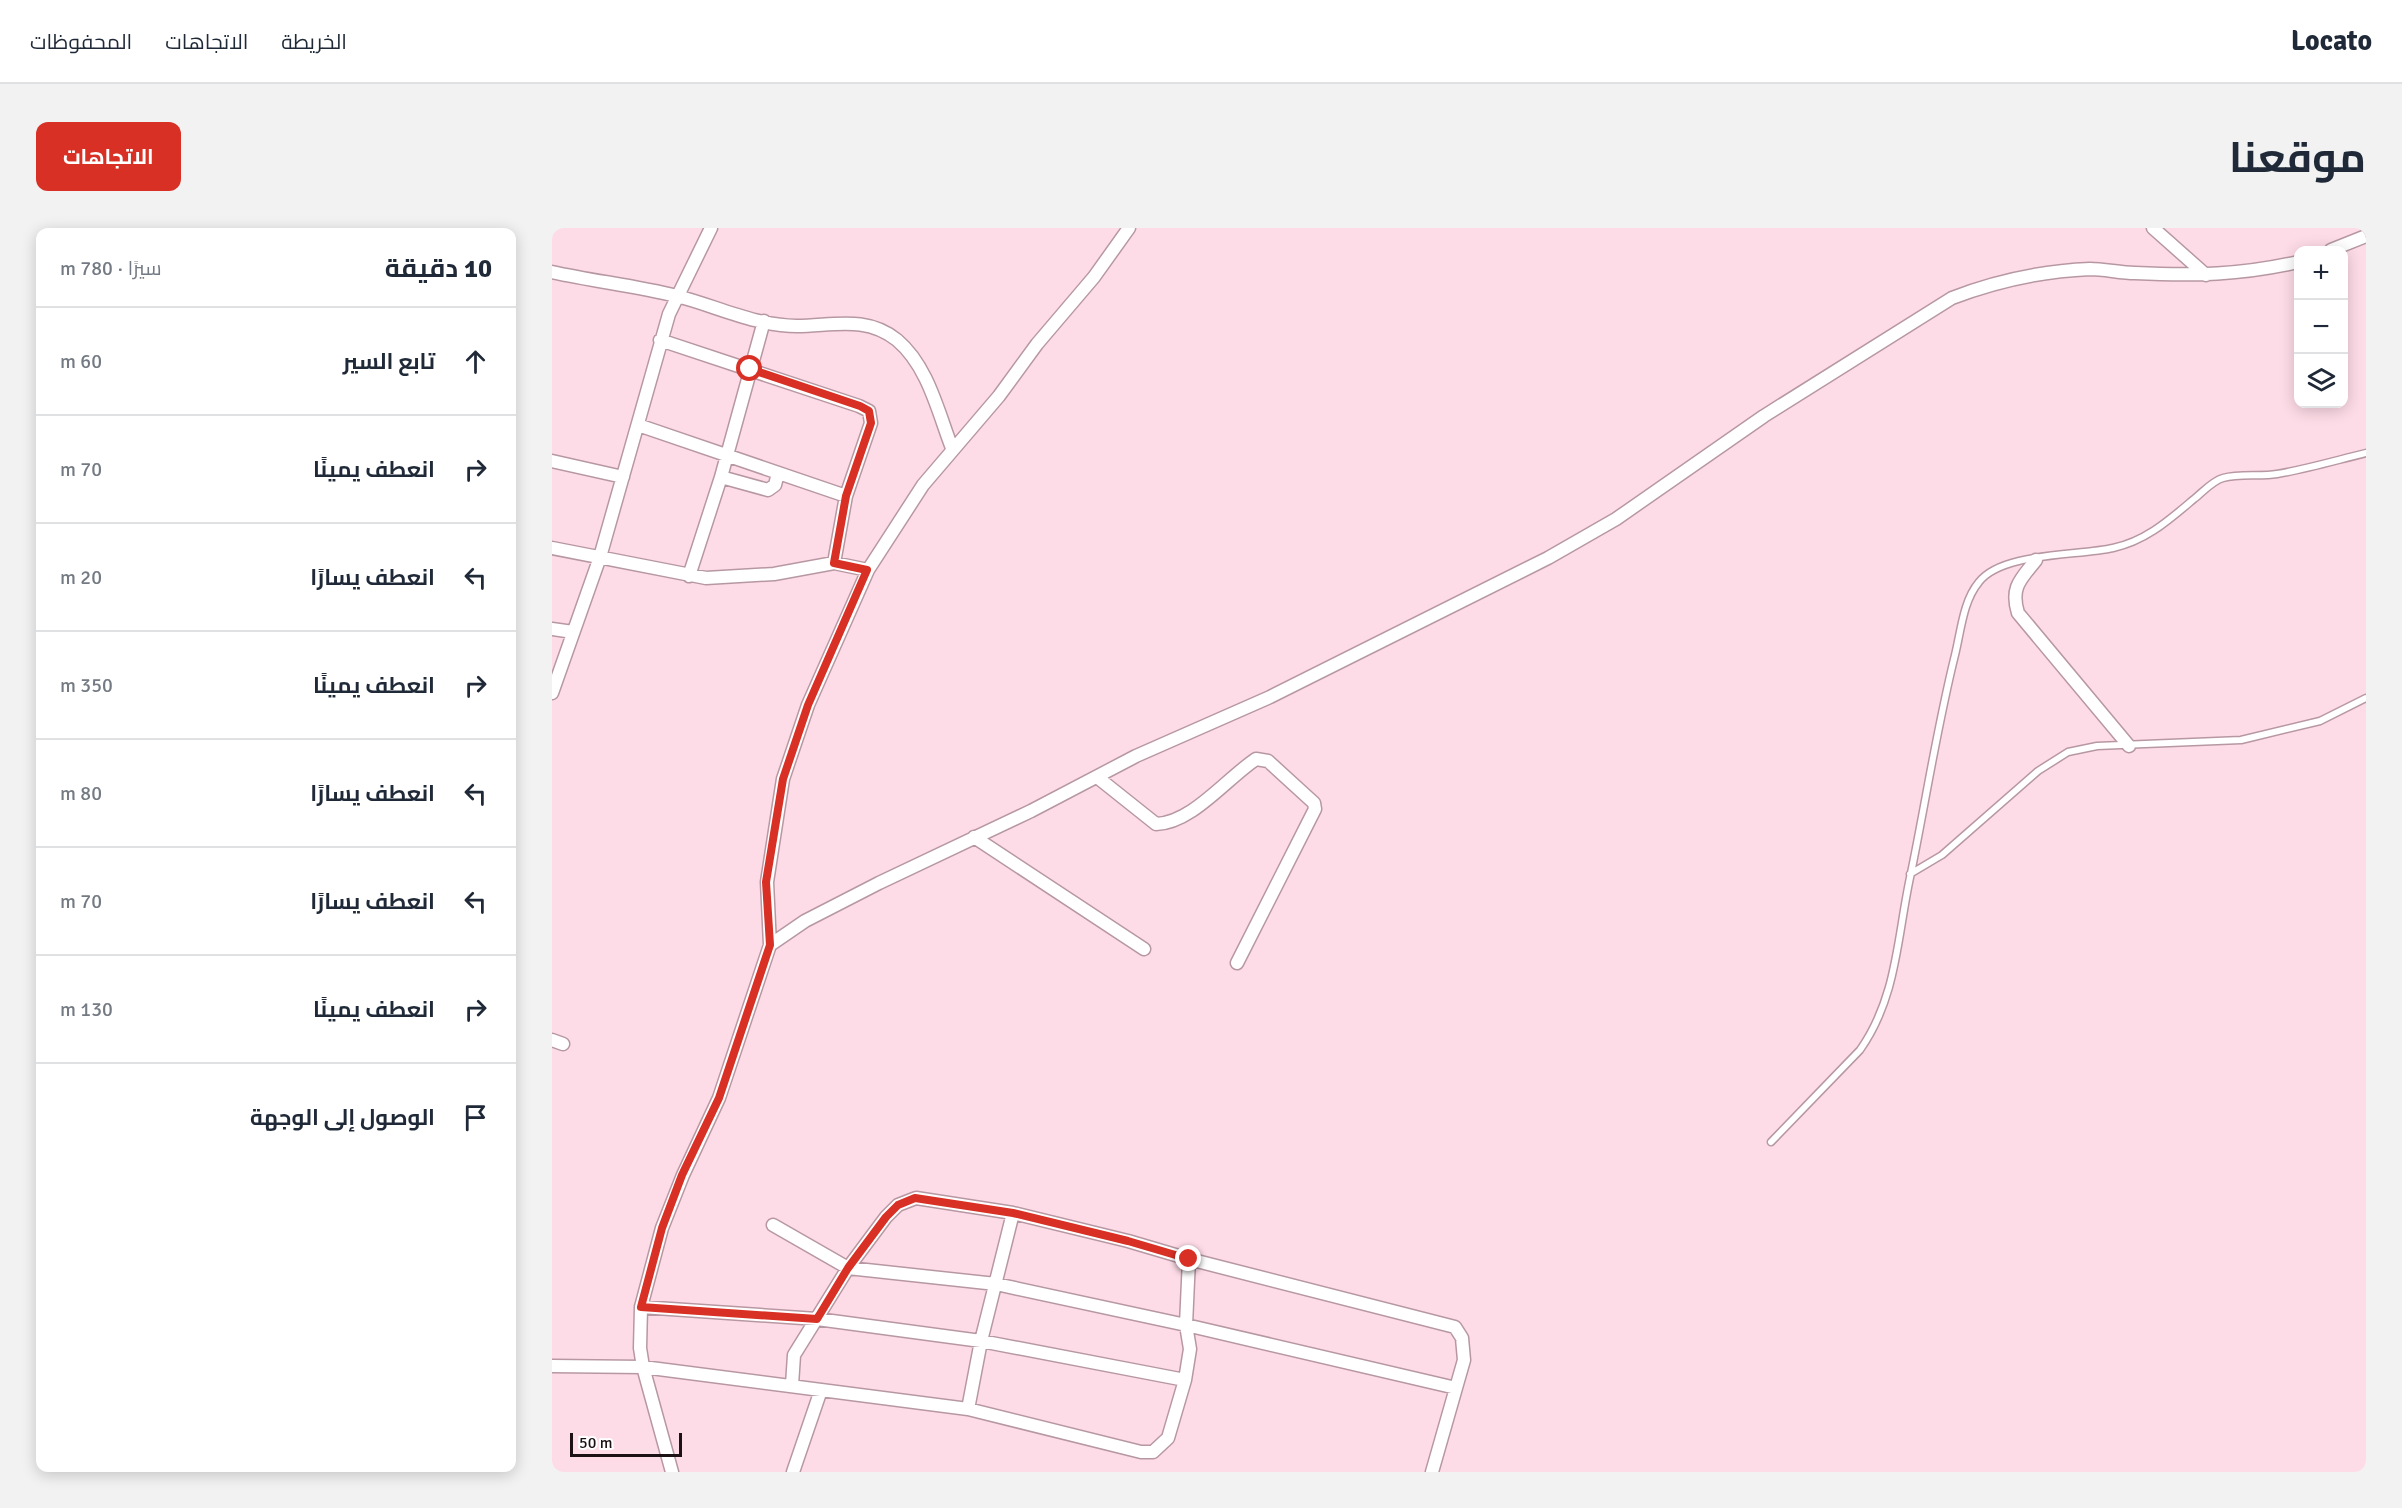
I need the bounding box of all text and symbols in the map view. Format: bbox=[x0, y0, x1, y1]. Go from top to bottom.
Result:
text: Locato bbox=[2291, 24, 2372, 58]
text: المحفوظات bbox=[30, 29, 132, 55]
text: الاتجاهات bbox=[165, 29, 248, 55]
text: الخريطة bbox=[281, 29, 347, 55]
button: الاتجاهات bbox=[36, 122, 181, 191]
text: موقعنا bbox=[2229, 133, 2366, 184]
map controls bbox=[2294, 246, 2348, 408]
button: + bbox=[2294, 246, 2348, 300]
text: 10 دقيقة bbox=[385, 253, 492, 285]
text: سيرًا · 780 m bbox=[60, 256, 161, 281]
button: − bbox=[2294, 300, 2348, 354]
icon: ahead bbox=[459, 345, 492, 378]
text: تابع السير bbox=[343, 348, 435, 375]
text: 60 m bbox=[60, 349, 102, 374]
button: layers bbox=[2294, 354, 2348, 408]
route start bbox=[736, 355, 762, 381]
icon: right bbox=[459, 453, 492, 486]
text: انعطف يمينًا bbox=[313, 456, 435, 483]
text: 70 m bbox=[60, 457, 102, 482]
icon: left bbox=[459, 561, 492, 594]
text: انعطف يسارًا bbox=[310, 564, 435, 591]
text: 20 m bbox=[60, 565, 102, 590]
icon: right bbox=[459, 669, 492, 702]
text: انعطف يمينًا bbox=[313, 672, 435, 699]
text: 350 m bbox=[60, 673, 113, 698]
icon: left bbox=[459, 777, 492, 810]
text: انعطف يسارًا bbox=[310, 780, 435, 807]
text: 80 m bbox=[60, 781, 102, 806]
icon: left bbox=[459, 885, 492, 918]
text: انعطف يسارًا bbox=[310, 888, 435, 915]
text: 70 m bbox=[60, 889, 102, 914]
icon: right bbox=[459, 993, 492, 1026]
text: انعطف يمينًا bbox=[313, 996, 435, 1023]
text: 130 m bbox=[60, 997, 113, 1022]
icon: arrive bbox=[459, 1101, 492, 1134]
text: الوصول إلى الوجهة bbox=[250, 1104, 435, 1131]
route end bbox=[1175, 1245, 1201, 1271]
scale bar bbox=[570, 1430, 682, 1458]
text: 50 m bbox=[579, 1433, 613, 1453]

